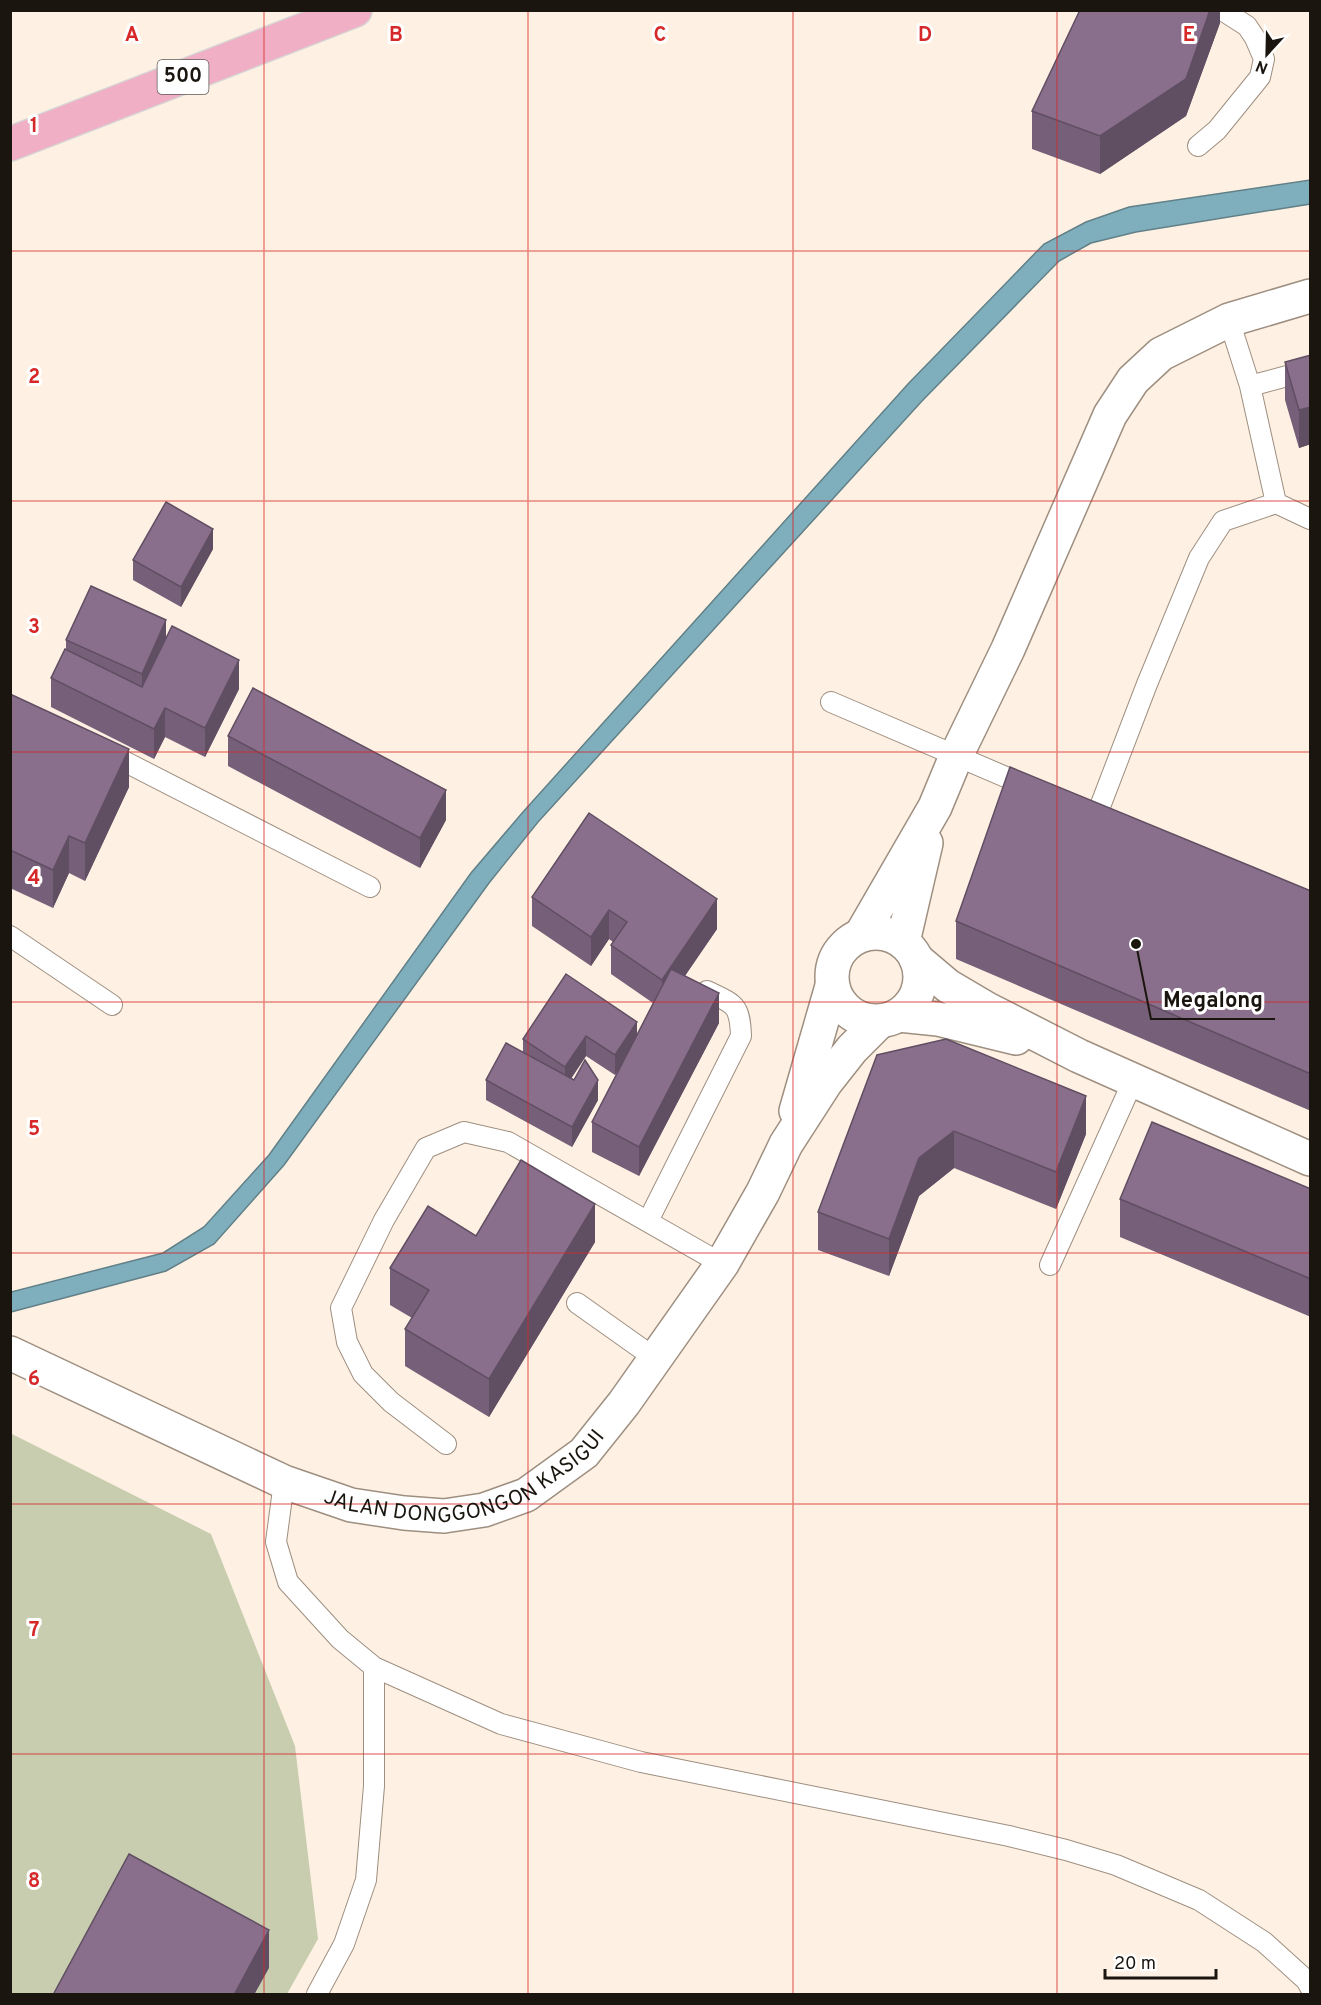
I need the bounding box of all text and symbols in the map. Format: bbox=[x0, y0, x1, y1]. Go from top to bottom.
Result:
text: A bbox=[125, 23, 139, 49]
text: B bbox=[389, 23, 403, 49]
text: C bbox=[654, 23, 666, 49]
text: D bbox=[918, 23, 932, 49]
text: E bbox=[1183, 23, 1195, 49]
north arrow bbox=[1237, 24, 1297, 84]
text: N bbox=[1253, 55, 1271, 77]
road number: 500 bbox=[158, 60, 208, 94]
text: 1 bbox=[30, 114, 38, 140]
text: 2 bbox=[28, 365, 40, 391]
text: 3 bbox=[28, 615, 40, 641]
text: 4 bbox=[28, 866, 40, 892]
callout: Megalong bbox=[1151, 979, 1275, 1019]
text: Megalong bbox=[1163, 988, 1263, 1015]
text: 5 bbox=[28, 1117, 40, 1143]
text: 6 bbox=[28, 1367, 40, 1393]
street label: JALAN DONGGONGON KASIGUI bbox=[320, 1424, 611, 1530]
text: 7 bbox=[29, 1618, 39, 1644]
text: 8 bbox=[28, 1869, 40, 1895]
scale bar bbox=[1105, 1942, 1216, 1980]
text: 20 m bbox=[1114, 1953, 1156, 1976]

